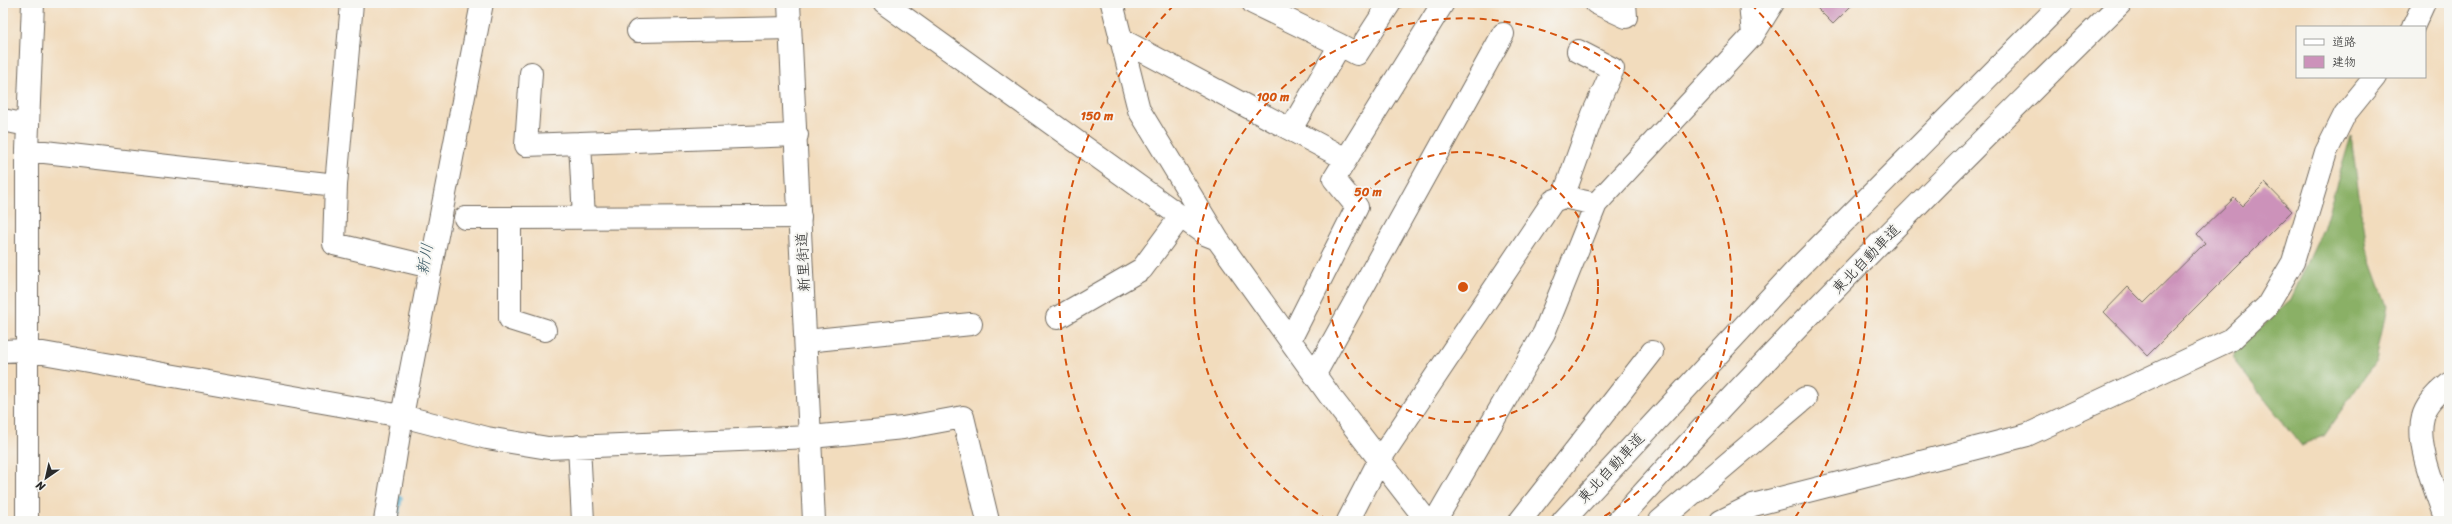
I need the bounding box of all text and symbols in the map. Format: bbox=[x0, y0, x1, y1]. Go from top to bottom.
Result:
legend bbox=[2296, 26, 2426, 78]
text: 道路 bbox=[2332, 31, 2356, 53]
text: 建物 bbox=[2332, 51, 2356, 73]
text: 100 m bbox=[1257, 86, 1290, 108]
text: 150 m bbox=[1081, 105, 1114, 127]
text: 50 m bbox=[1354, 181, 1382, 203]
street label: 東北自動車道 bbox=[1825, 218, 1907, 300]
street label: 新里街道 bbox=[788, 231, 818, 293]
water label: 新川 bbox=[407, 241, 442, 277]
centre of rings bbox=[1456, 280, 1470, 294]
street label: 東北自動車道 bbox=[1571, 426, 1651, 510]
north arrow bbox=[26, 458, 66, 498]
text: N bbox=[32, 476, 50, 496]

